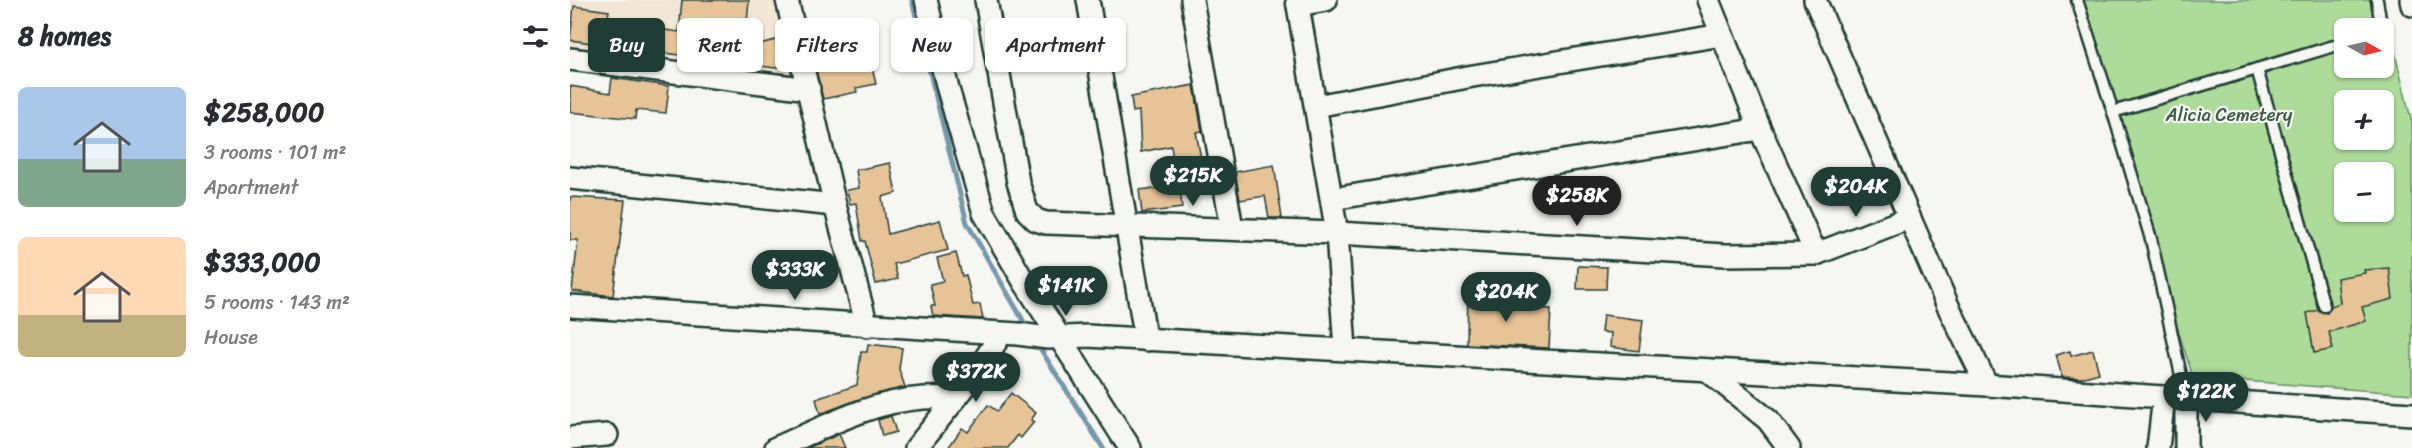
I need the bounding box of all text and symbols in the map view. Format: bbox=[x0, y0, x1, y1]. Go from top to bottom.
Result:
text: 8 homes bbox=[18, 13, 111, 59]
chip: Buy bbox=[588, 18, 665, 72]
chip: Rent bbox=[677, 18, 763, 72]
chip: Filters bbox=[775, 18, 879, 72]
chip: New bbox=[891, 18, 973, 72]
chip: Apartment bbox=[985, 18, 1126, 72]
north arrow bbox=[2334, 18, 2394, 78]
map controls bbox=[2334, 18, 2394, 222]
icon: filters bbox=[519, 20, 552, 53]
text: $258,000 bbox=[204, 89, 324, 135]
button: + bbox=[2334, 90, 2394, 150]
park label: Alicia Cemetery bbox=[2165, 99, 2293, 131]
icon: home bbox=[66, 111, 138, 183]
text: 3 rooms · 101 m² bbox=[204, 135, 346, 170]
pin: $215K bbox=[1151, 156, 1235, 207]
text: $215K bbox=[1164, 158, 1222, 193]
button: − bbox=[2334, 162, 2394, 222]
pin: $204K bbox=[1814, 167, 1898, 218]
text: $204K bbox=[1825, 169, 1887, 204]
text: Apartment bbox=[204, 170, 298, 205]
pin: $258K bbox=[1535, 176, 1619, 227]
text: $258K bbox=[1546, 178, 1608, 213]
text: $333,000 bbox=[204, 239, 321, 285]
pin: $333K bbox=[753, 250, 837, 301]
text: $333K bbox=[766, 252, 824, 287]
icon: home bbox=[66, 261, 138, 333]
pin: $141K bbox=[1024, 266, 1108, 317]
text: $141K bbox=[1038, 268, 1094, 303]
pin: $204K bbox=[1464, 272, 1548, 323]
text: $204K bbox=[1475, 274, 1537, 309]
text: 5 rooms · 143 m² bbox=[204, 285, 350, 320]
text: House bbox=[204, 320, 258, 355]
pin: $372K bbox=[934, 352, 1018, 403]
text: $372K bbox=[946, 354, 1006, 389]
pin: $122K bbox=[2164, 372, 2248, 423]
text: $122K bbox=[2177, 374, 2235, 409]

